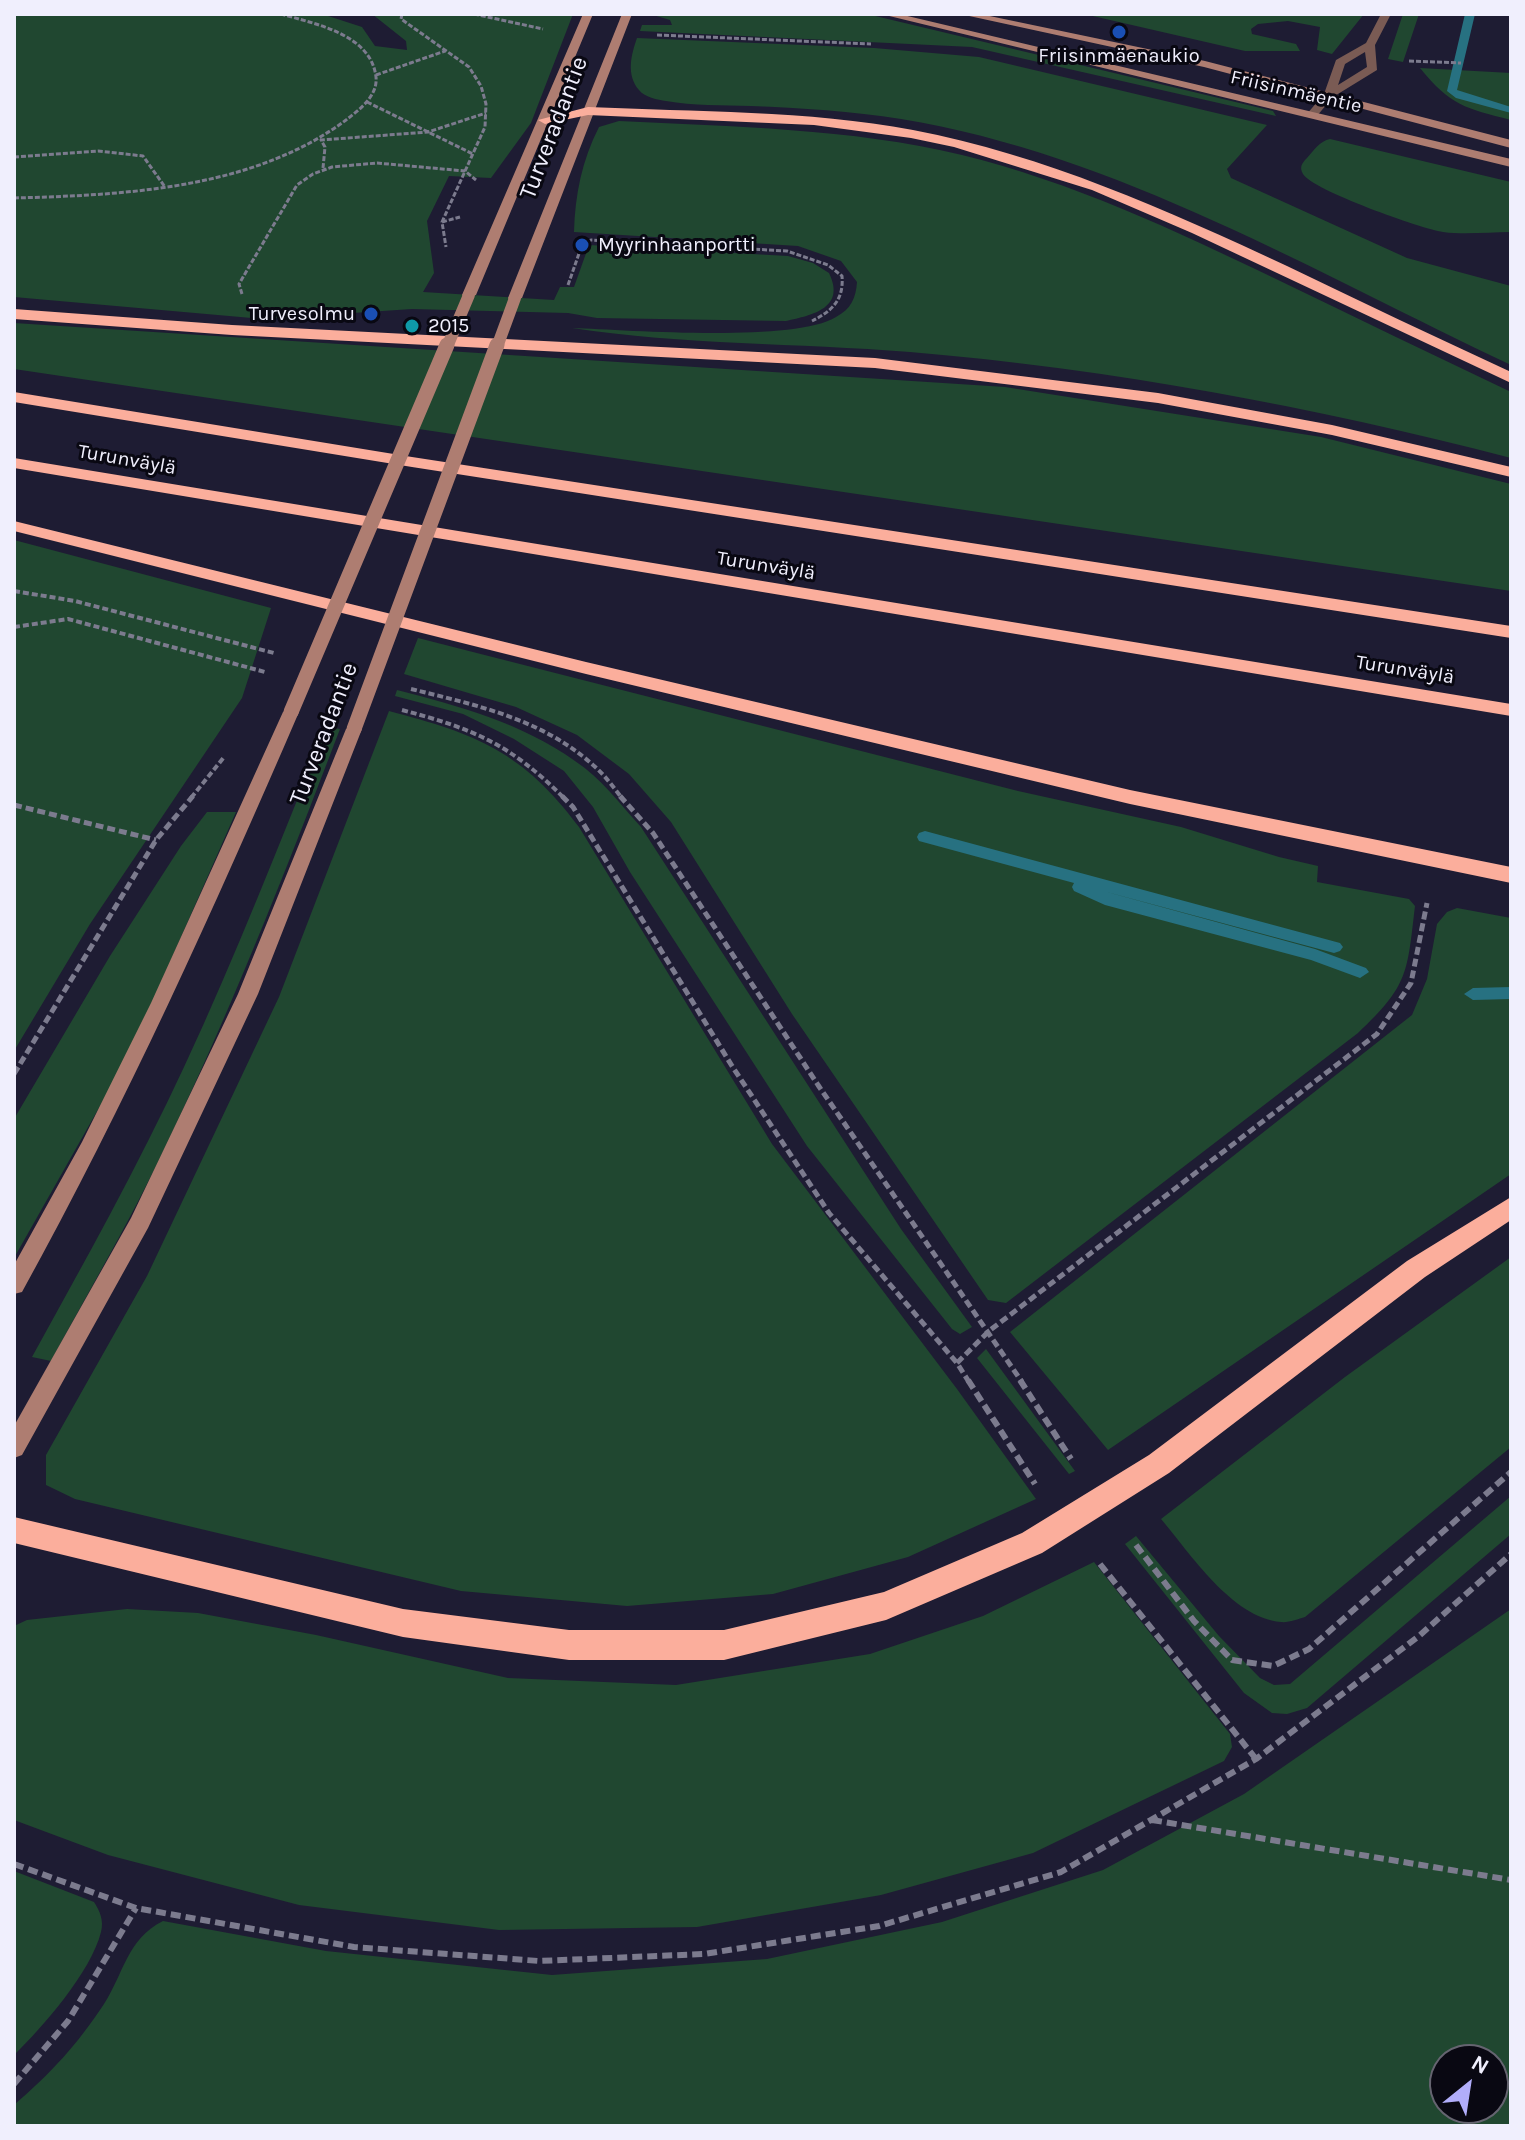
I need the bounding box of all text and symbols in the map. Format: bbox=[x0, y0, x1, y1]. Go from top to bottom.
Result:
marker: Friisinmäenaukio bbox=[1110, 23, 1128, 41]
place label: Friisinmäenaukio bbox=[1038, 44, 1200, 68]
street label: Turveradantie bbox=[514, 53, 594, 203]
street label: Friisinmäentie bbox=[1228, 65, 1364, 119]
place label: Myyrinhaanportti bbox=[598, 233, 756, 257]
marker: Myyrinhaanportti bbox=[573, 236, 591, 254]
place label: Turvesolmu bbox=[249, 302, 355, 326]
marker: Turvesolmu bbox=[362, 305, 380, 323]
place label: 2015 bbox=[428, 314, 469, 338]
marker: 2015 bbox=[403, 317, 421, 335]
street label: Turunväylä bbox=[76, 440, 178, 480]
street label: Turunväylä bbox=[715, 546, 817, 586]
street label: Turunväylä bbox=[1354, 650, 1456, 690]
street label: Turveradantie bbox=[284, 659, 364, 809]
north arrow bbox=[1429, 2044, 1509, 2124]
text: N bbox=[1467, 2050, 1493, 2080]

